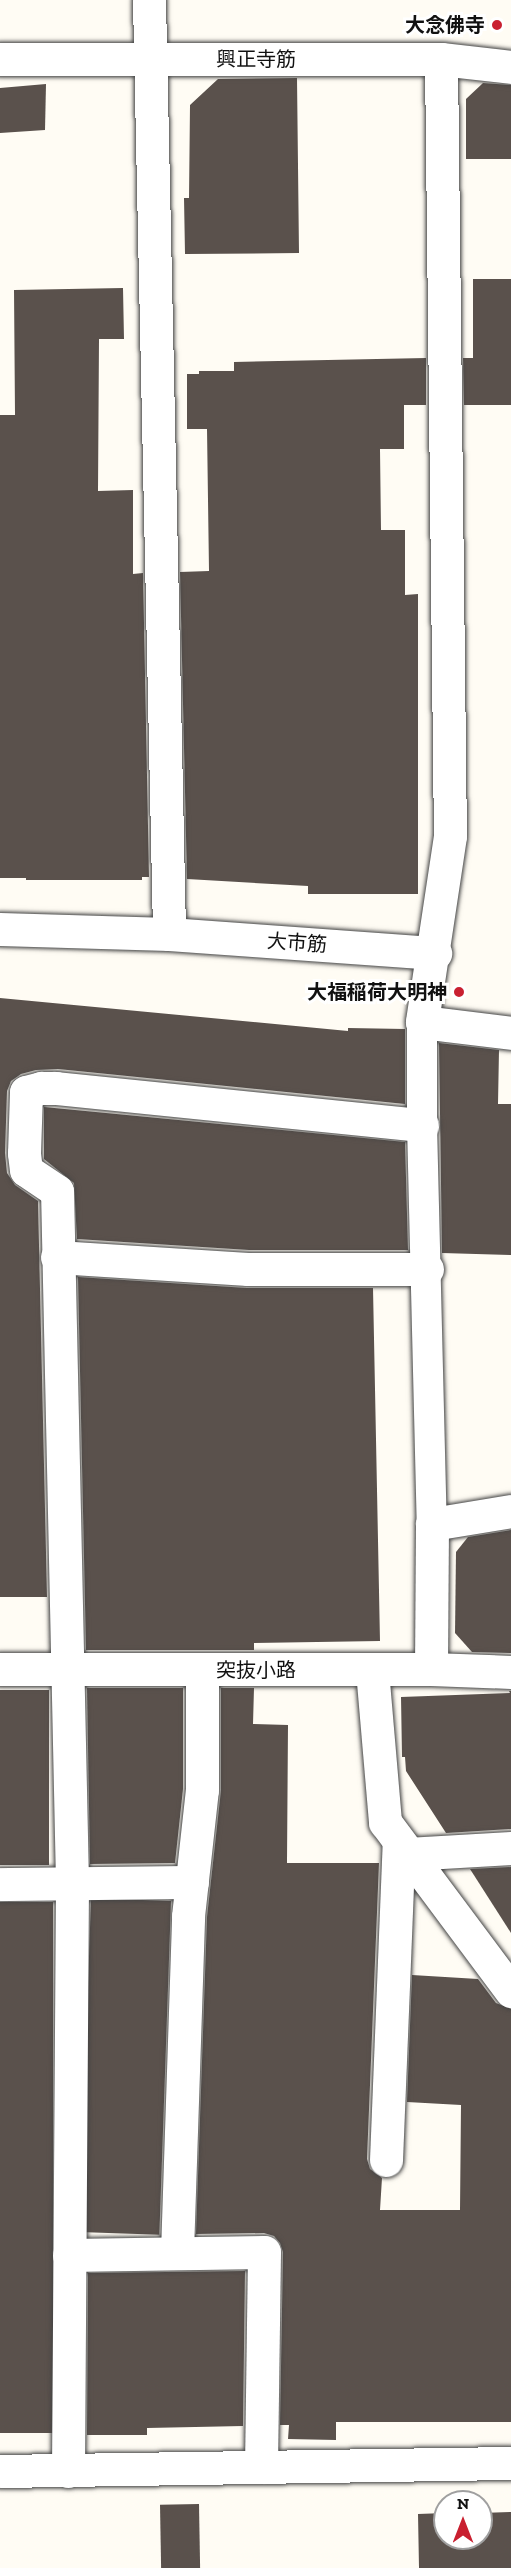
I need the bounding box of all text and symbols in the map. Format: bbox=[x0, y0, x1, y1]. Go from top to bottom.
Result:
place label: 大念佛寺 bbox=[405, 13, 485, 37]
marker: 大念佛寺 bbox=[490, 18, 504, 32]
street label: 興正寺筋 bbox=[216, 47, 296, 71]
street label: 大市筋 bbox=[266, 929, 328, 957]
place label: 大福稲荷大明神 bbox=[307, 980, 447, 1004]
marker: 大福稲荷大明神 bbox=[452, 985, 466, 999]
street label: 突抜小路 bbox=[216, 1658, 296, 1682]
north arrow bbox=[433, 2490, 493, 2550]
text: N bbox=[457, 2494, 469, 2513]

